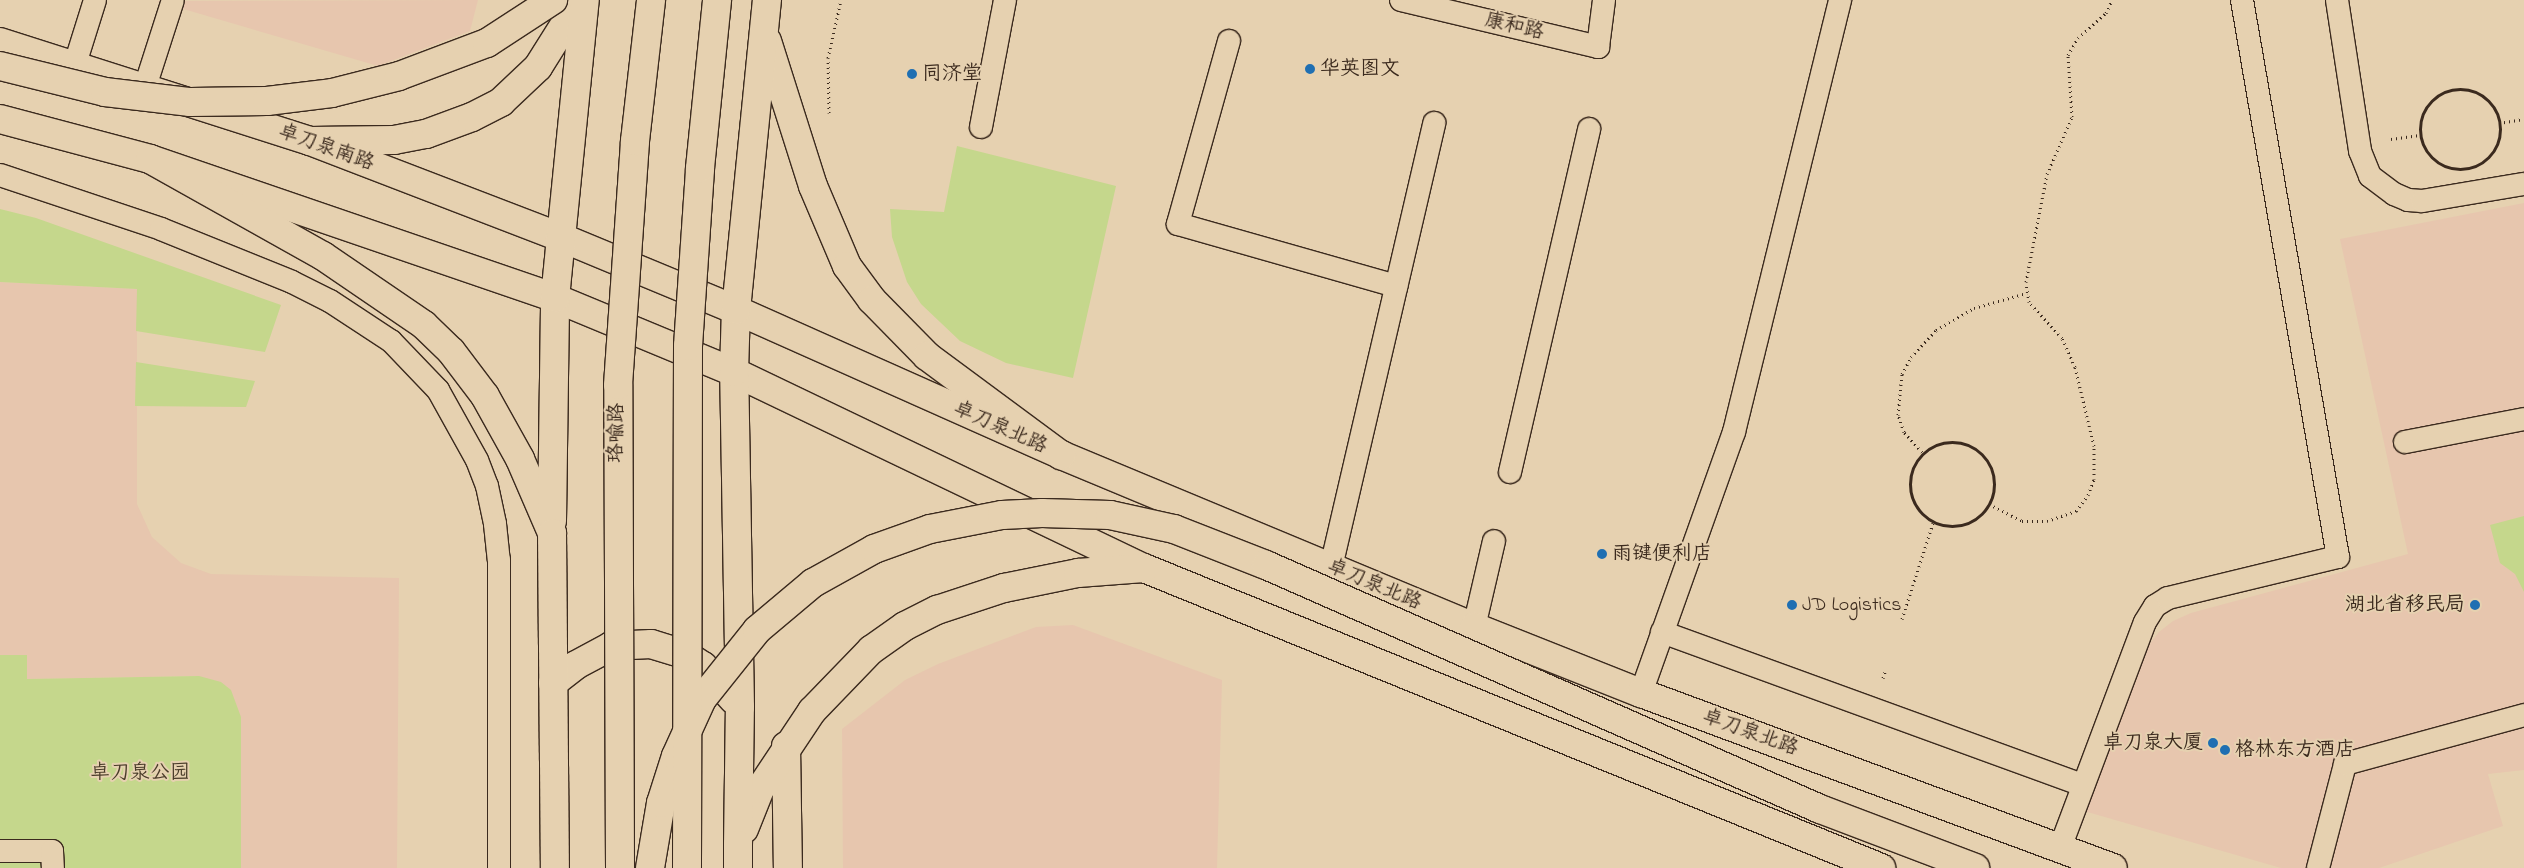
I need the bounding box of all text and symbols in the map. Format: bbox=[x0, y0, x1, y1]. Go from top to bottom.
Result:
street label: 康和路 bbox=[1482, 9, 1546, 45]
place label: 华英图文 bbox=[1320, 57, 1400, 81]
place label: 同济堂 bbox=[922, 62, 982, 86]
marker: 华英图文 bbox=[1304, 63, 1316, 75]
marker: 同济堂 bbox=[906, 68, 918, 80]
street label: 卓刀泉南路 bbox=[275, 120, 377, 176]
street label: 卓刀泉北路 bbox=[949, 397, 1051, 459]
street label: 珞喻路 bbox=[604, 403, 630, 463]
place label: 雨键便利店 bbox=[1612, 542, 1712, 566]
marker: 雨键便利店 bbox=[1596, 548, 1608, 560]
street label: 卓刀泉北路 bbox=[1323, 554, 1425, 616]
place label: JD Logistics bbox=[1802, 593, 1901, 617]
place label: 湖北省移民局 bbox=[2345, 593, 2465, 617]
marker: JD Logistics bbox=[1786, 599, 1798, 611]
marker: 湖北省移民局 bbox=[2469, 599, 2481, 611]
street label: 卓刀泉北路 bbox=[1699, 705, 1801, 761]
place label: 卓刀泉大厦 bbox=[2103, 731, 2203, 755]
marker: 卓刀泉大厦 bbox=[2207, 737, 2219, 749]
place label: 格林东方酒店 bbox=[2235, 738, 2355, 762]
marker: 格林东方酒店 bbox=[2219, 744, 2231, 756]
park label: 卓刀泉公园 bbox=[90, 761, 190, 785]

